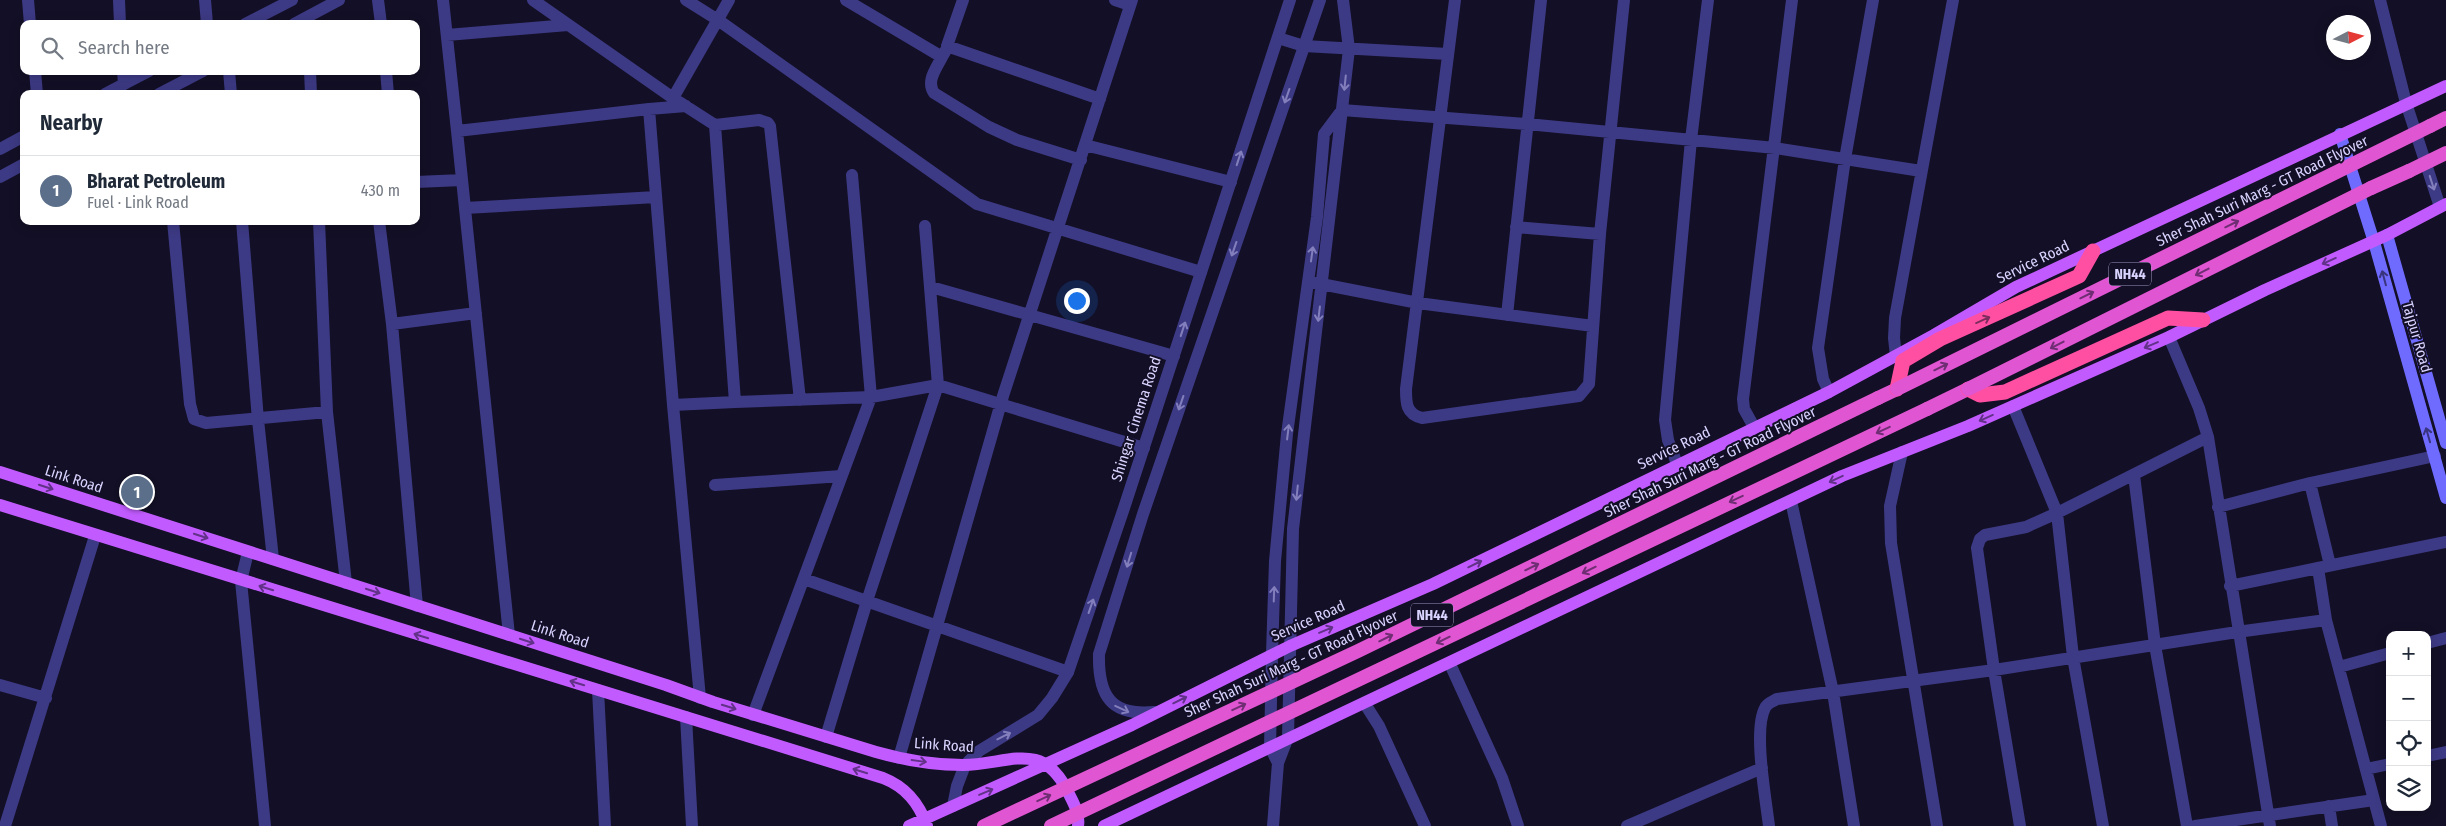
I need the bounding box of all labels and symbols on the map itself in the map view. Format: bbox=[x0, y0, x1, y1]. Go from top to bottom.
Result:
north arrow bbox=[2326, 15, 2371, 60]
one-way arrow bbox=[1340, 75, 1350, 91]
one-way arrow bbox=[1282, 87, 1291, 103]
street label: Sher Shah Suri Marg - GT Road Flyover bbox=[2153, 131, 2372, 250]
one-way arrow bbox=[1234, 150, 1244, 166]
one-way arrow bbox=[2427, 175, 2437, 191]
one-way arrow bbox=[2224, 219, 2239, 228]
street label: Service Road bbox=[1994, 237, 2072, 287]
one-way arrow bbox=[1229, 241, 1238, 257]
one-way arrow bbox=[1307, 246, 1317, 262]
one-way arrow bbox=[2322, 257, 2337, 267]
road number: NH44 bbox=[2109, 262, 2151, 286]
one-way arrow bbox=[2195, 268, 2210, 277]
one-way arrow bbox=[2379, 271, 2388, 287]
your location bbox=[1064, 288, 1090, 314]
one-way arrow bbox=[2079, 290, 2094, 300]
street label: Tajpur Road bbox=[2398, 300, 2436, 374]
one-way arrow bbox=[1314, 306, 1324, 322]
one-way arrow bbox=[1975, 314, 1990, 324]
one-way arrow bbox=[1178, 321, 1188, 337]
one-way arrow bbox=[2050, 341, 2065, 350]
one-way arrow bbox=[2144, 341, 2159, 350]
street label: Shingar Cinema Road bbox=[1107, 354, 1165, 484]
one-way arrow bbox=[1933, 362, 1948, 371]
one-way arrow bbox=[1176, 395, 1186, 411]
street label: Sher Shah Suri Marg - GT Road Flyover bbox=[1601, 402, 1820, 521]
one-way arrow bbox=[1979, 413, 1994, 423]
street label: Service Road bbox=[1635, 423, 1713, 473]
one-way arrow bbox=[1283, 425, 1293, 441]
one-way arrow bbox=[1876, 426, 1891, 435]
one-way arrow bbox=[2423, 427, 2433, 443]
street label: Link Road bbox=[43, 461, 105, 497]
pin: 1 bbox=[121, 473, 153, 511]
one-way arrow bbox=[1829, 475, 1844, 485]
one-way arrow bbox=[38, 483, 54, 492]
one-way arrow bbox=[1292, 484, 1302, 500]
one-way arrow bbox=[1729, 495, 1744, 504]
one-way arrow bbox=[193, 532, 209, 542]
one-way arrow bbox=[1124, 552, 1133, 568]
one-way arrow bbox=[1467, 558, 1482, 568]
one-way arrow bbox=[1524, 562, 1539, 571]
one-way arrow bbox=[1582, 565, 1597, 575]
one-way arrow bbox=[258, 583, 274, 593]
one-way arrow bbox=[1270, 586, 1279, 602]
one-way arrow bbox=[364, 587, 380, 597]
street label: Service Road bbox=[1268, 597, 1348, 645]
one-way arrow bbox=[1087, 599, 1096, 614]
road number: NH44 bbox=[1411, 604, 1453, 626]
street label: Sher Shah Suri Marg - GT Road Flyover bbox=[1181, 606, 1401, 721]
street label: Link Road bbox=[529, 616, 591, 652]
one-way arrow bbox=[1318, 624, 1333, 634]
one-way arrow bbox=[414, 630, 430, 640]
one-way arrow bbox=[1378, 633, 1393, 643]
one-way arrow bbox=[519, 636, 535, 646]
one-way arrow bbox=[1436, 636, 1451, 645]
one-way arrow bbox=[569, 678, 585, 688]
one-way arrow bbox=[1172, 695, 1187, 705]
one-way arrow bbox=[1231, 702, 1246, 711]
one-way arrow bbox=[720, 703, 736, 713]
one-way arrow bbox=[1115, 704, 1130, 714]
one-way arrow bbox=[996, 731, 1011, 740]
street label: Link Road bbox=[913, 734, 975, 756]
one-way arrow bbox=[910, 756, 926, 766]
one-way arrow bbox=[853, 766, 869, 776]
one-way arrow bbox=[978, 786, 993, 795]
one-way arrow bbox=[1036, 793, 1051, 802]

